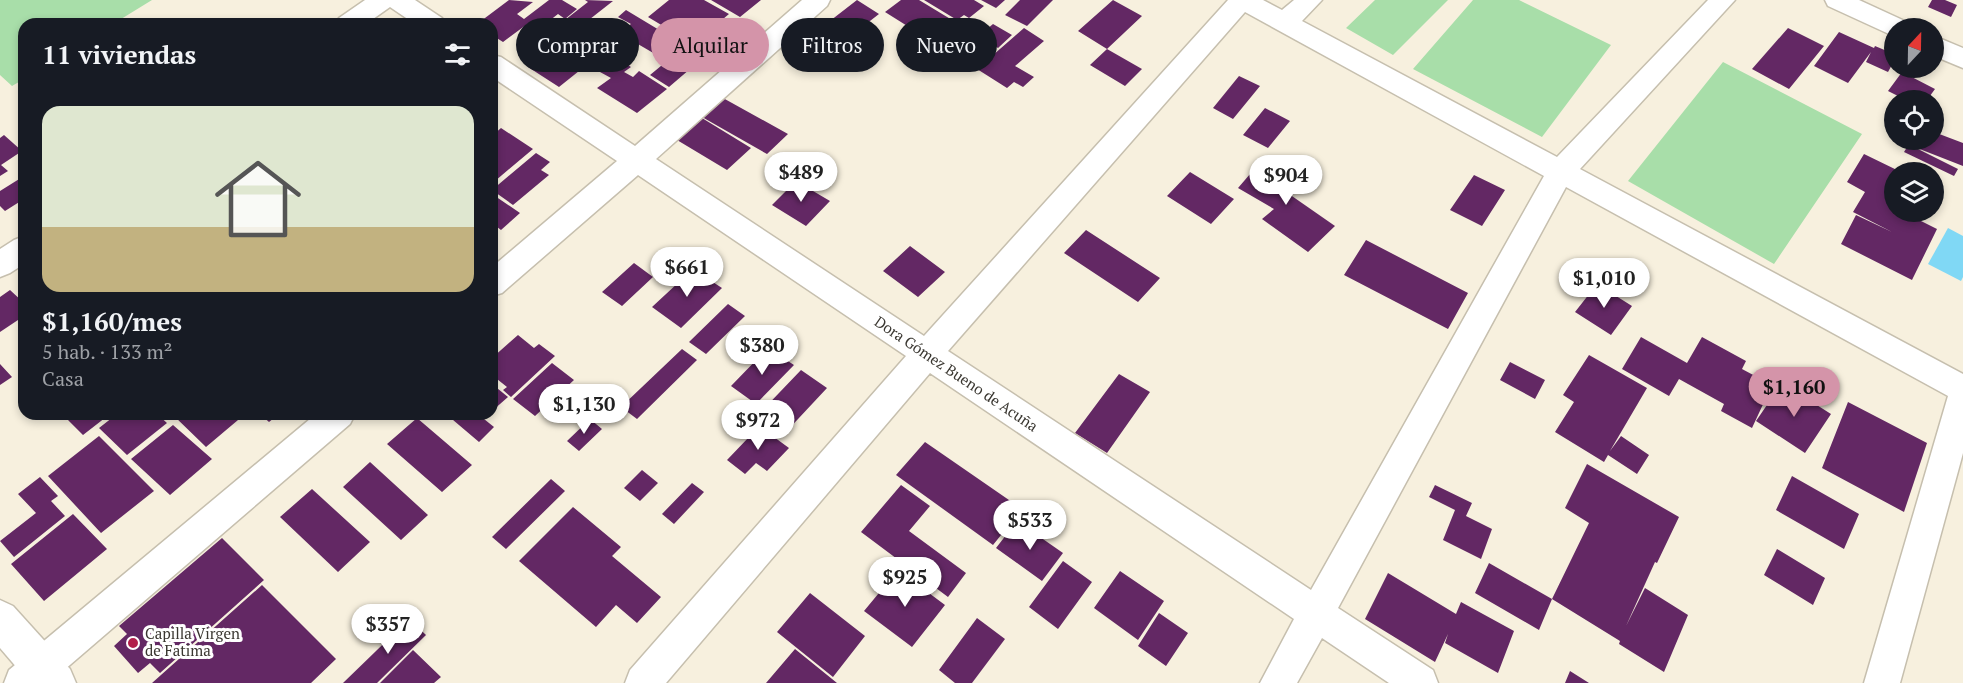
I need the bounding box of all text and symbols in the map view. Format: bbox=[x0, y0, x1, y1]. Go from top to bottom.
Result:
chip: Comprar bbox=[516, 18, 639, 72]
chip: Alquilar bbox=[651, 18, 769, 72]
chip: Filtros bbox=[781, 18, 884, 72]
chip: Nuevo bbox=[896, 18, 997, 72]
north arrow bbox=[1884, 18, 1944, 78]
map controls bbox=[1884, 18, 1944, 222]
text: 11 viviendas bbox=[42, 37, 196, 71]
icon: filters bbox=[441, 38, 474, 71]
button: locate bbox=[1884, 90, 1944, 150]
icon: home bbox=[204, 145, 312, 253]
pin: $489 bbox=[765, 152, 837, 203]
pin: $904 bbox=[1250, 155, 1322, 206]
text: $489 bbox=[778, 158, 824, 185]
text: $904 bbox=[1263, 161, 1309, 188]
button: layers bbox=[1884, 162, 1944, 222]
pin: $661 bbox=[651, 247, 723, 298]
text: $661 bbox=[664, 253, 710, 280]
pin: $1,010 bbox=[1555, 258, 1653, 309]
text: $1,010 bbox=[1573, 264, 1635, 291]
text: $1,160/mes bbox=[42, 304, 182, 338]
street label: Dora Gómez Bueno de Acuña bbox=[871, 311, 1043, 436]
pin: $380 bbox=[726, 325, 798, 376]
text: $380 bbox=[739, 331, 785, 358]
text: 5 hab. · 133 m² bbox=[42, 338, 172, 365]
text: Casa bbox=[42, 365, 84, 392]
pin: $1,160 bbox=[1745, 367, 1843, 418]
text: $1,160 bbox=[1763, 373, 1825, 400]
pin: $1,130 bbox=[535, 384, 633, 435]
text: $1,130 bbox=[553, 390, 615, 417]
pin: $972 bbox=[722, 400, 794, 451]
text: $972 bbox=[735, 406, 781, 433]
pin: $533 bbox=[994, 500, 1066, 551]
text: $533 bbox=[1007, 506, 1053, 533]
pin: $925 bbox=[869, 557, 941, 608]
text: $925 bbox=[882, 563, 928, 590]
pin: $357 bbox=[352, 604, 424, 655]
text: $357 bbox=[365, 610, 411, 637]
place label: Capilla Virgen de Fatima bbox=[145, 623, 240, 660]
marker: Capilla Virgen de Fatima bbox=[126, 636, 140, 650]

